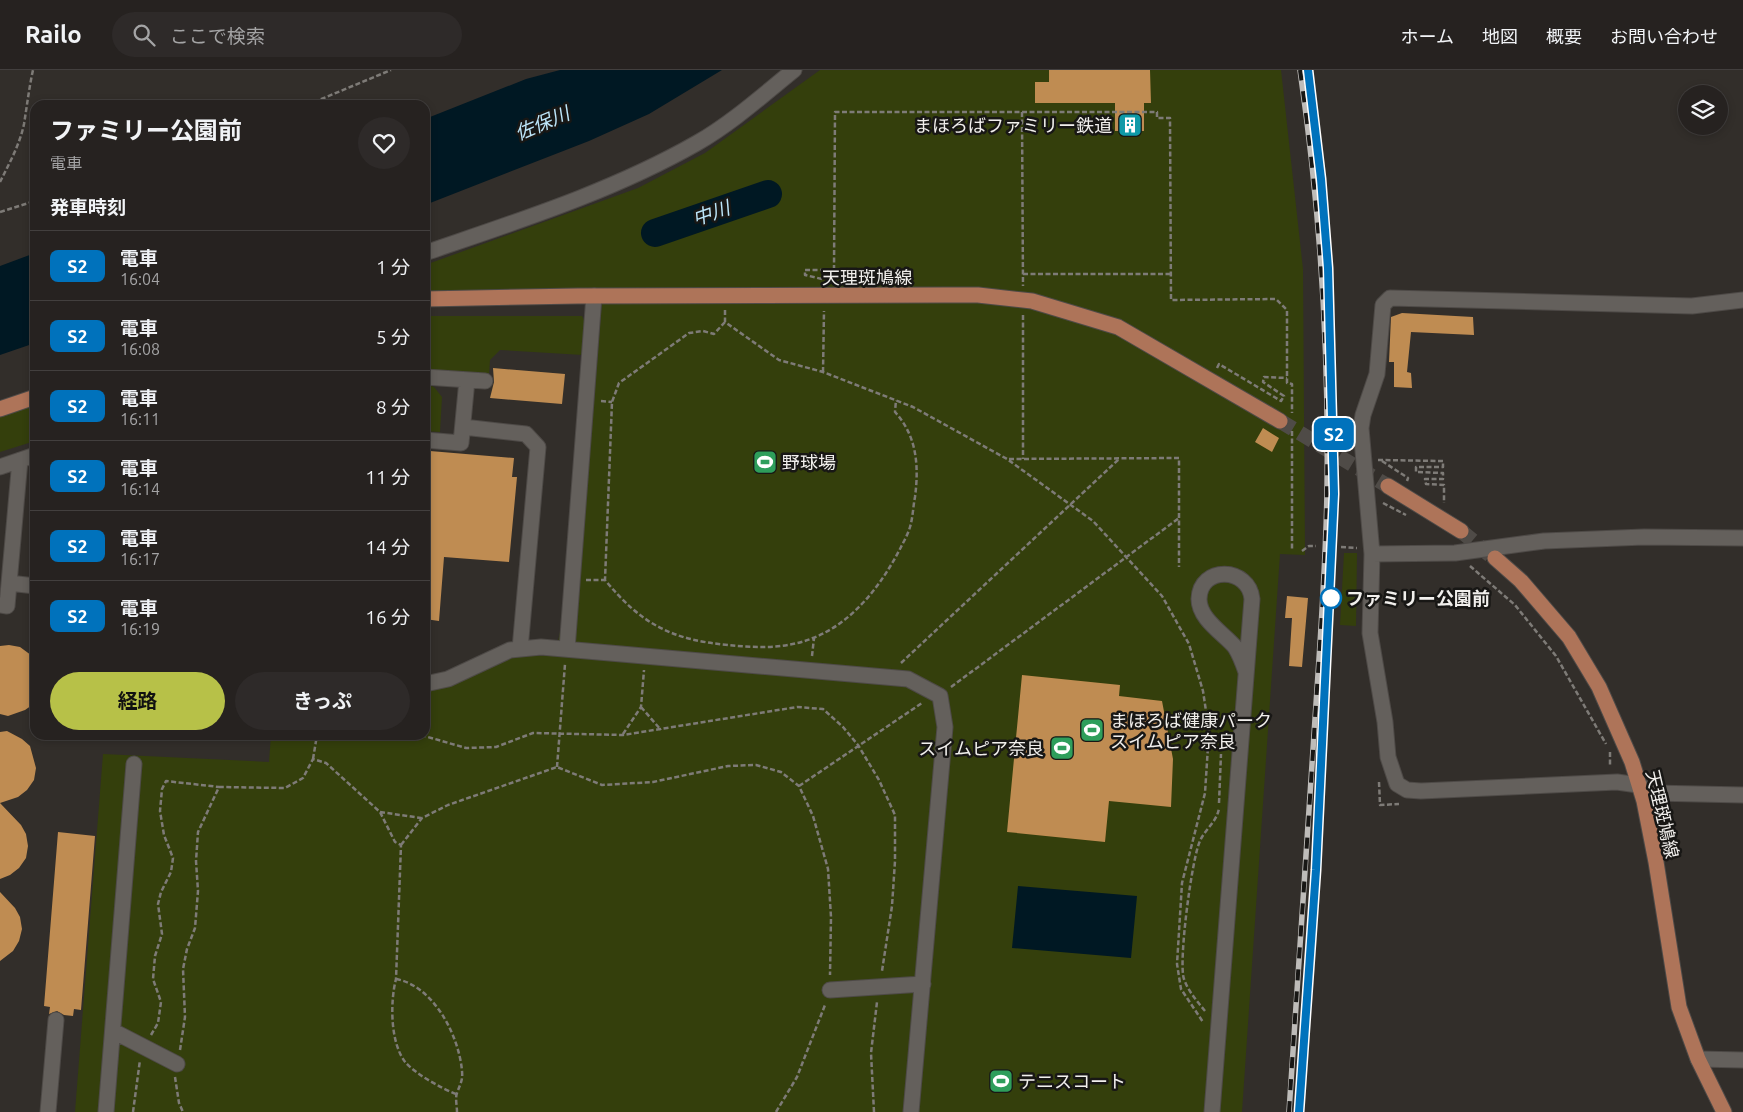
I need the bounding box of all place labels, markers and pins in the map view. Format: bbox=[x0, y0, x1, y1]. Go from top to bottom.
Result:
building icon: まほろばファミリー鉄道 bbox=[1117, 112, 1143, 138]
place label: まほろばファミリー鉄道 bbox=[914, 115, 1112, 135]
sports icon: 野球場 bbox=[752, 449, 778, 475]
place label: 野球場 bbox=[782, 452, 836, 472]
marker: ファミリー公園前 bbox=[1320, 587, 1342, 609]
place label: ファミリー公園前 bbox=[1346, 588, 1490, 608]
place label: まほろば健康パーク スイムピア奈良 bbox=[1110, 710, 1272, 751]
sports icon: まほろば健康パーク スイムピア奈良 bbox=[1079, 717, 1105, 743]
sports icon: スイムピア奈良 bbox=[1049, 735, 1075, 761]
place label: スイムピア奈良 bbox=[918, 738, 1044, 758]
sports icon: テニスコート bbox=[988, 1068, 1014, 1094]
place label: テニスコート bbox=[1018, 1071, 1126, 1091]

